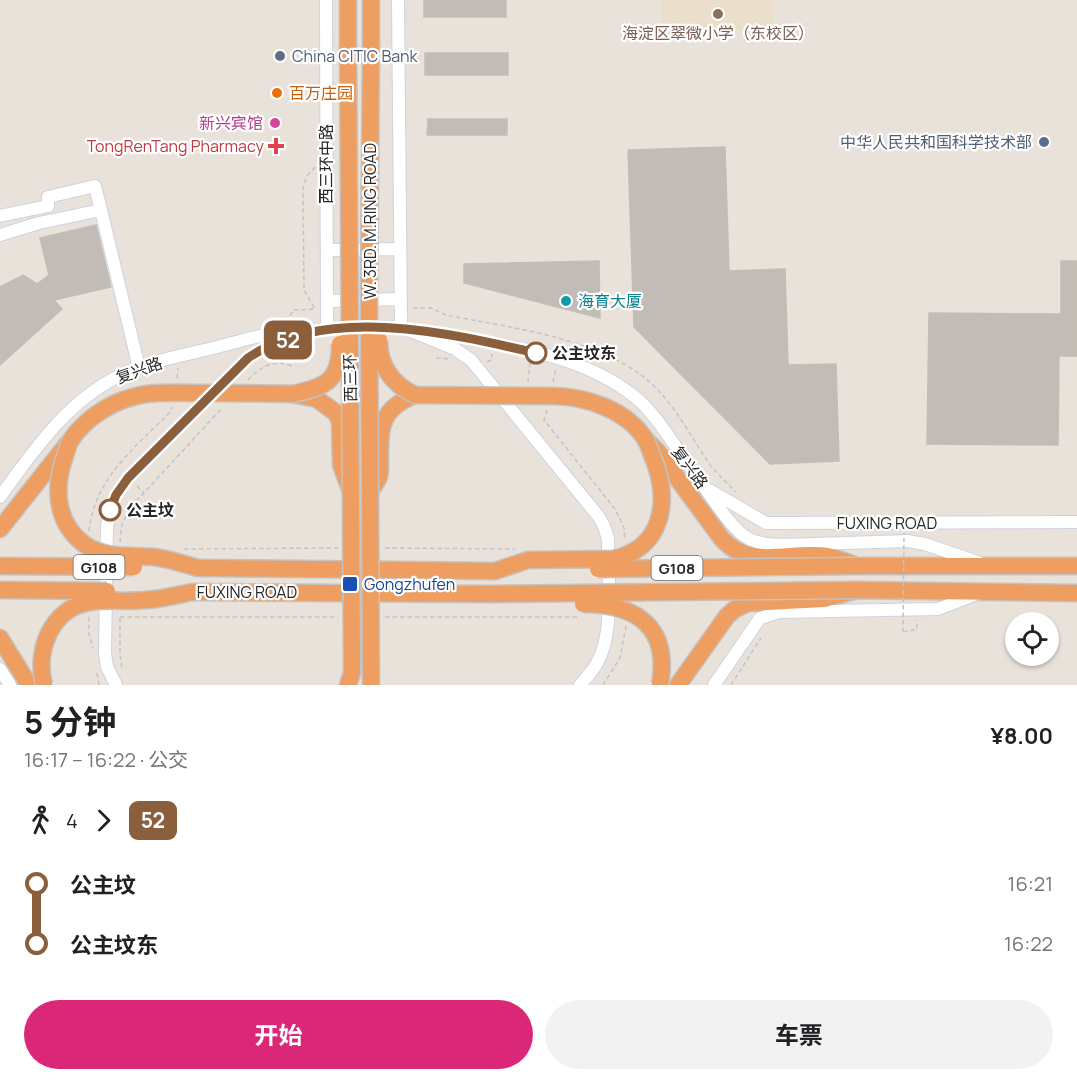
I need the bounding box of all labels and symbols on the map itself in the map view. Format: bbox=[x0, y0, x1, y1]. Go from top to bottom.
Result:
marker: 海淀区翠微小学（东校区） bbox=[711, 7, 725, 21]
place label: 海淀区翠微小学（东校区） bbox=[622, 22, 814, 44]
place label: China CITIC Bank bbox=[292, 45, 419, 67]
marker: China CITIC Bank bbox=[273, 49, 287, 63]
place label: 百万庄园 bbox=[289, 82, 353, 104]
marker: 百万庄园 bbox=[270, 86, 284, 100]
place label: 新兴宾馆 bbox=[199, 112, 263, 134]
marker: 新兴宾馆 bbox=[268, 116, 282, 130]
street label: 西三环中路 bbox=[315, 124, 337, 204]
place label: 中华人民共和国科学技术部 bbox=[840, 131, 1032, 153]
place label: TongRenTang Pharmacy bbox=[87, 135, 265, 157]
marker: 中华人民共和国科学技术部 bbox=[1037, 135, 1051, 149]
marker: TongRenTang Pharmacy bbox=[269, 139, 283, 153]
street label: W. 3RD. M.RING ROAD bbox=[359, 143, 381, 299]
place label: 海育大厦 bbox=[578, 290, 642, 312]
marker: 海育大厦 bbox=[559, 294, 573, 308]
line badge: 52 bbox=[261, 320, 315, 360]
marker: 公主坟东 bbox=[525, 342, 547, 364]
place label: 公主坟东 bbox=[552, 342, 616, 364]
street label: 复兴路 bbox=[113, 351, 165, 389]
street label: 西三环 bbox=[339, 354, 361, 402]
street label: 复兴路 bbox=[667, 441, 713, 493]
marker: 公主坟 bbox=[99, 499, 121, 521]
place label: 公主坟 bbox=[126, 499, 174, 521]
street label: FUXING ROAD bbox=[837, 512, 937, 534]
road number: G108 bbox=[74, 555, 124, 579]
road number: G108 bbox=[652, 556, 702, 580]
place label: Gongzhufen bbox=[364, 573, 455, 595]
marker: Gongzhufen bbox=[341, 575, 359, 593]
street label: FUXING ROAD bbox=[197, 581, 297, 603]

